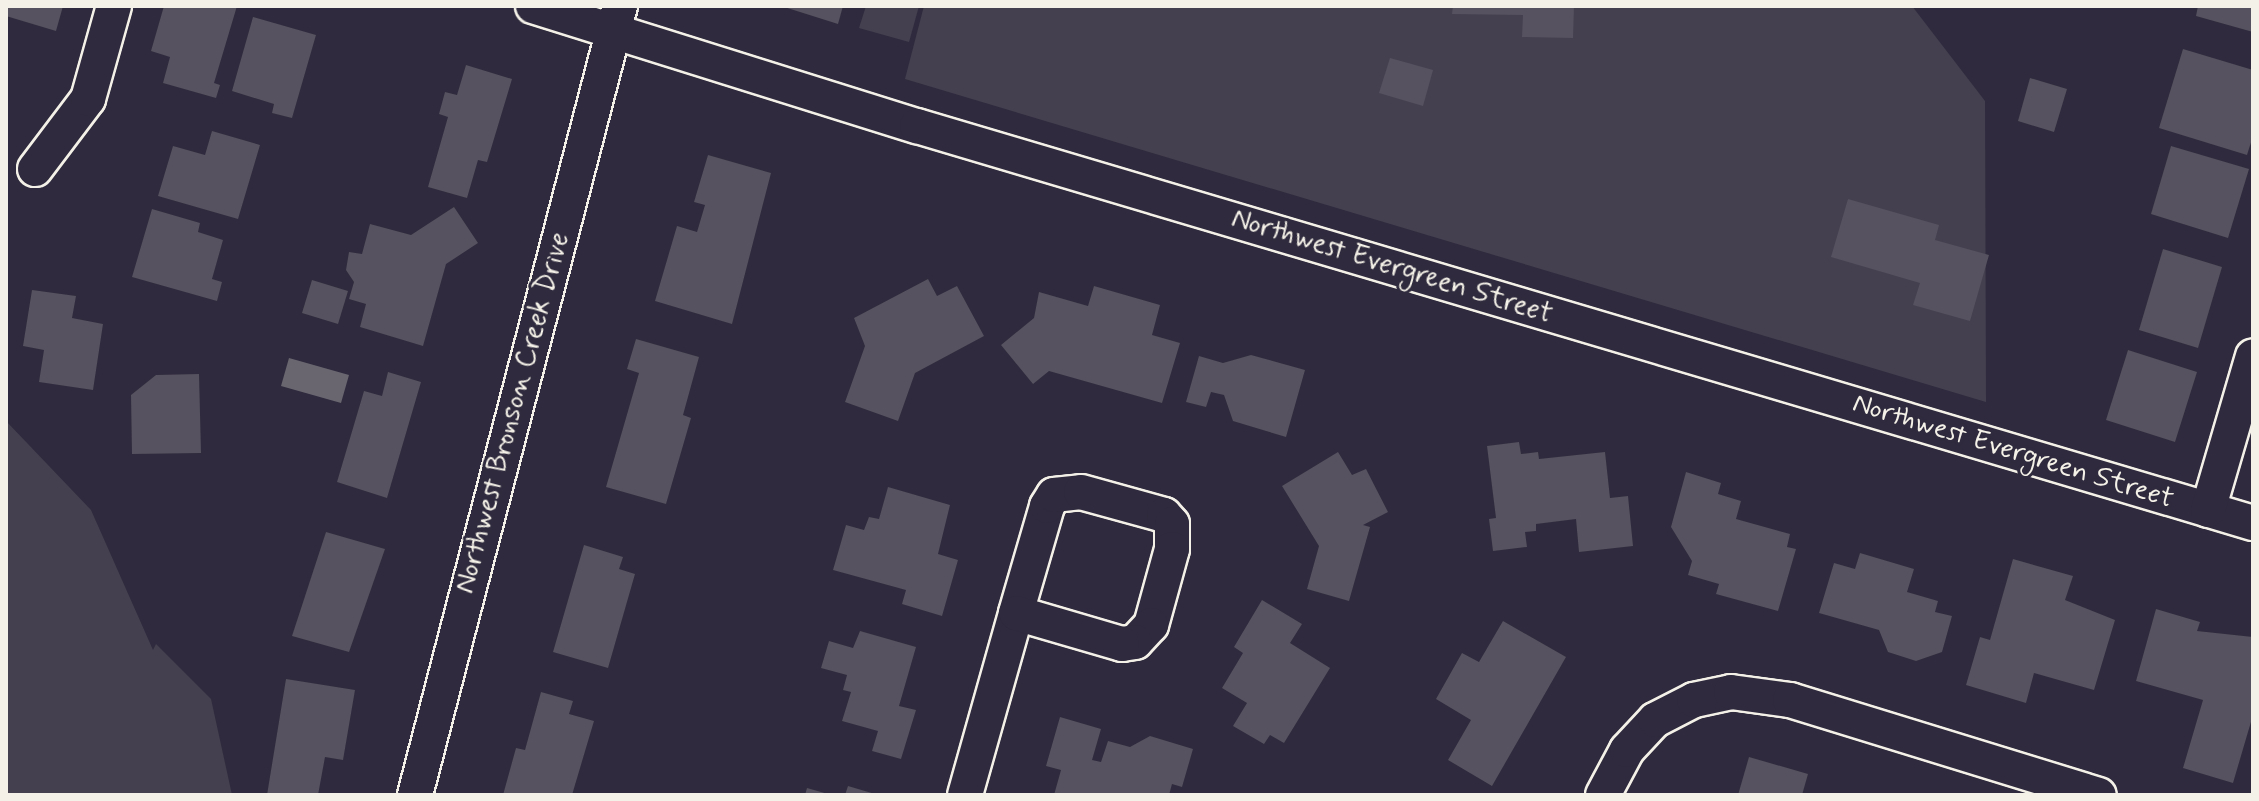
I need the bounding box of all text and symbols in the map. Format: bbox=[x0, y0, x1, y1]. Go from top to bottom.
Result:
street label: Northwest Evergreen Street bbox=[1228, 202, 1556, 332]
street label: Northwest Bronson Creek Drive bbox=[449, 229, 577, 597]
street label: Northwest Evergreen Street bbox=[1849, 387, 2177, 517]

